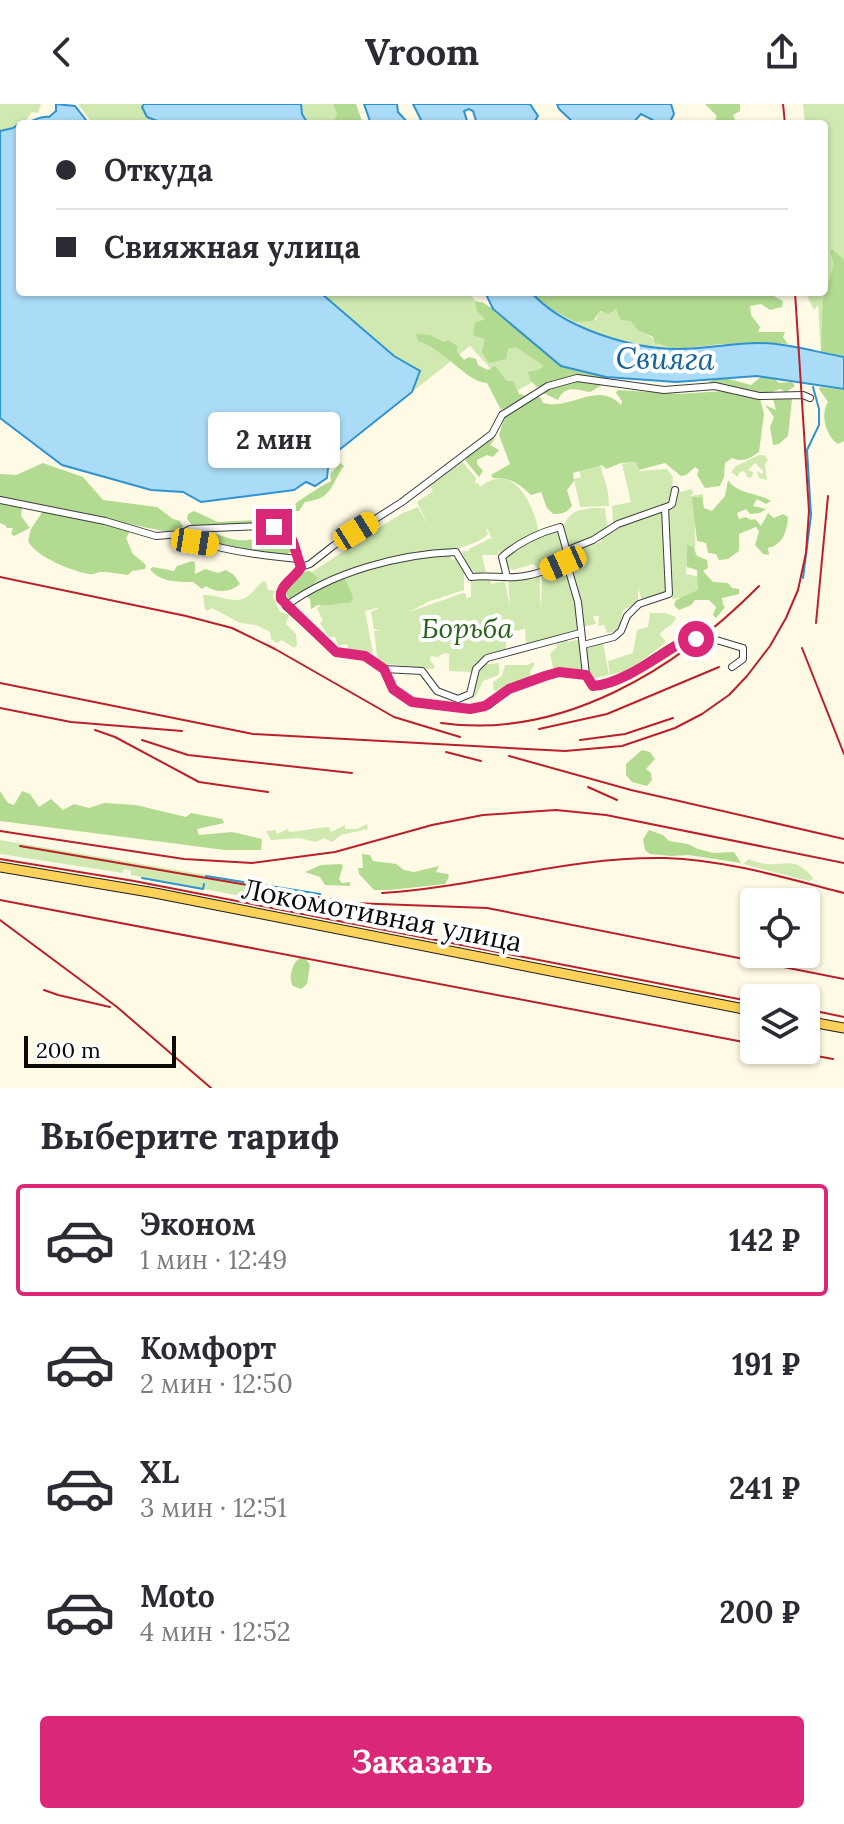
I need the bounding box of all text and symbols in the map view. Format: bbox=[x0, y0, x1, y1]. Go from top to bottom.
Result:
text: Vroom bbox=[365, 29, 479, 75]
icon: back bbox=[40, 30, 84, 74]
icon: share bbox=[760, 30, 804, 74]
text: Откуда bbox=[104, 151, 213, 189]
text: Свияжная улица bbox=[104, 228, 360, 266]
water label: Свияга bbox=[615, 338, 715, 378]
callout: 2 мин bbox=[208, 411, 340, 467]
text: 2 мин bbox=[236, 423, 312, 456]
car bbox=[329, 508, 383, 554]
route end bbox=[256, 509, 292, 545]
car bbox=[169, 526, 221, 558]
car bbox=[536, 542, 590, 584]
park label: Борьба bbox=[421, 610, 513, 646]
route start bbox=[678, 621, 714, 657]
street label: Локомотивная улица bbox=[239, 870, 525, 960]
map controls bbox=[740, 888, 820, 1064]
button: locate bbox=[740, 888, 820, 968]
button: layers bbox=[740, 984, 820, 1064]
scale bar bbox=[24, 1032, 176, 1068]
text: 200 m bbox=[36, 1036, 101, 1064]
text: Выберите тариф bbox=[40, 1113, 339, 1159]
icon: car bbox=[44, 1204, 116, 1276]
text: Эконом bbox=[140, 1205, 256, 1243]
text: 142 ₽ bbox=[729, 1221, 800, 1259]
text: 1 мин · 12:49 bbox=[140, 1243, 287, 1276]
icon: car bbox=[44, 1328, 116, 1400]
text: Комфорт bbox=[140, 1329, 276, 1367]
text: 191 ₽ bbox=[732, 1345, 800, 1383]
text: 2 мин · 12:50 bbox=[140, 1367, 293, 1400]
icon: car bbox=[44, 1452, 116, 1524]
text: XL bbox=[140, 1453, 179, 1491]
text: 241 ₽ bbox=[729, 1469, 800, 1507]
text: 3 мин · 12:51 bbox=[140, 1491, 287, 1524]
icon: car bbox=[44, 1576, 116, 1648]
text: Moto bbox=[140, 1577, 215, 1615]
text: 200 ₽ bbox=[719, 1593, 800, 1631]
text: 4 мин · 12:52 bbox=[140, 1615, 291, 1648]
button: Заказать bbox=[40, 1716, 804, 1808]

